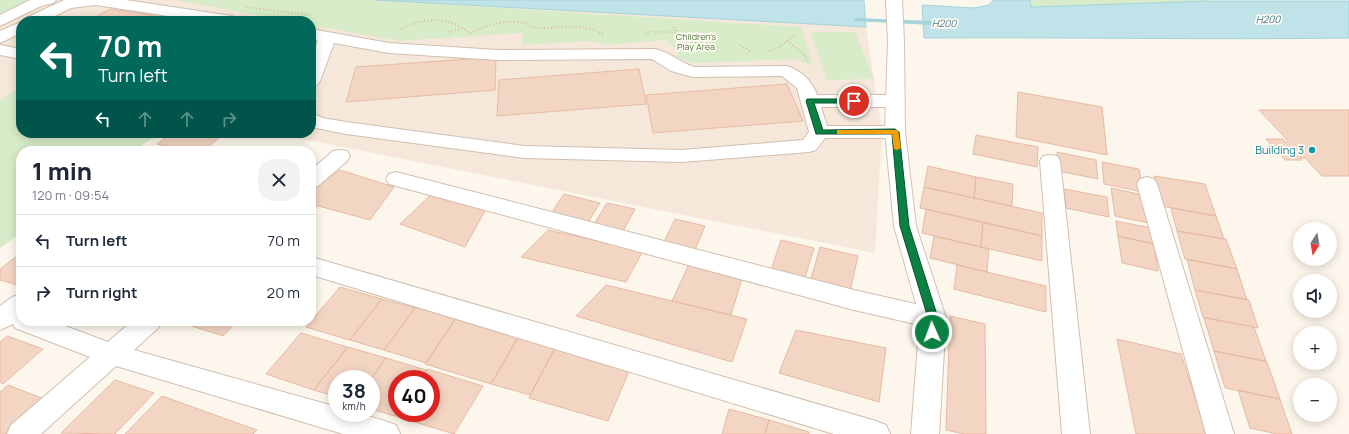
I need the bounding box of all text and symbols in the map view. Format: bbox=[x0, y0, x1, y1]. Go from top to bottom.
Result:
water label: H200 bbox=[1256, 12, 1281, 26]
water label: H200 bbox=[932, 16, 957, 30]
text: 70 m bbox=[98, 27, 162, 65]
park label: Children's Play Area bbox=[676, 30, 717, 53]
icon: left bbox=[32, 32, 84, 84]
text: Turn left bbox=[98, 63, 168, 87]
pin bbox=[837, 84, 871, 118]
icon: arrive bbox=[843, 90, 865, 112]
icon: left bbox=[92, 108, 114, 130]
icon: ahead bbox=[134, 108, 156, 130]
icon: ahead bbox=[176, 108, 198, 130]
icon: right bbox=[218, 108, 240, 130]
place label: Building 3 bbox=[1255, 142, 1304, 157]
marker: Building 3 bbox=[1307, 145, 1317, 155]
text: 1 min bbox=[32, 154, 92, 187]
button: close bbox=[258, 159, 300, 201]
text: 120 m · 09:54 bbox=[32, 186, 109, 204]
north arrow bbox=[1293, 222, 1337, 266]
map controls bbox=[1293, 222, 1337, 422]
icon: left bbox=[32, 230, 54, 252]
text: Turn left bbox=[66, 230, 128, 251]
text: 70 m bbox=[268, 230, 300, 251]
button: sound bbox=[1293, 274, 1337, 318]
icon: right bbox=[32, 282, 54, 304]
text: Turn right bbox=[66, 282, 137, 303]
text: 20 m bbox=[267, 282, 300, 303]
position arrow bbox=[911, 311, 953, 353]
button: + bbox=[1293, 326, 1337, 370]
speed limit sign: 40 bbox=[388, 370, 440, 422]
text: 38 bbox=[342, 377, 366, 404]
button: − bbox=[1293, 378, 1337, 422]
text: km/h bbox=[342, 399, 366, 413]

